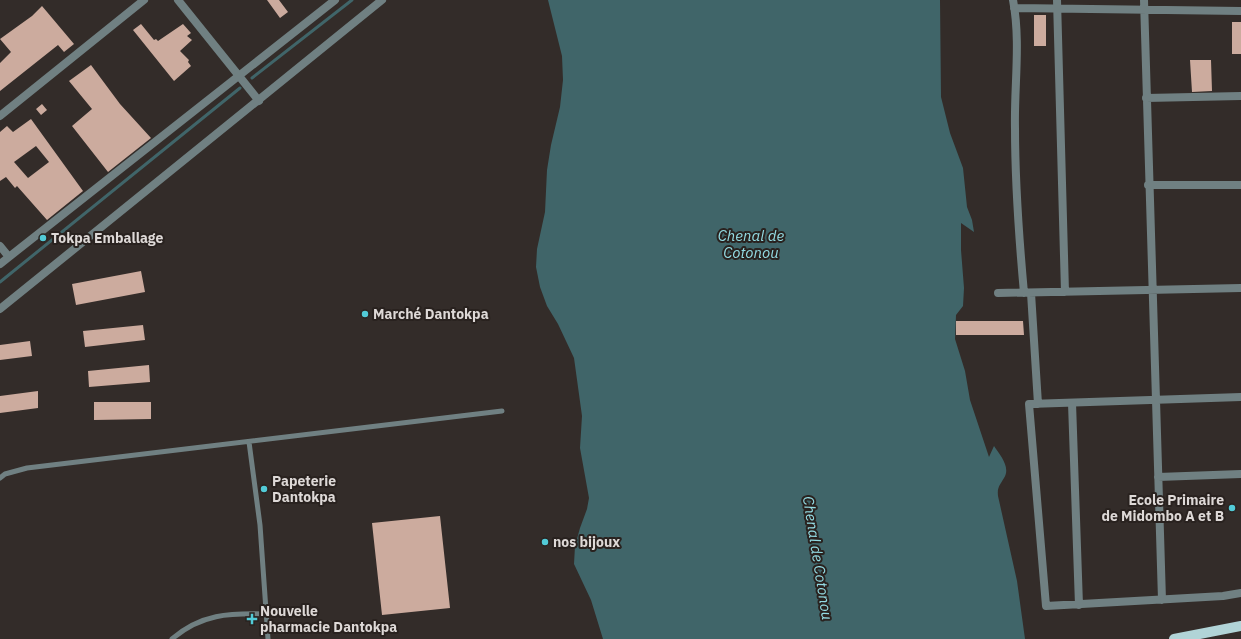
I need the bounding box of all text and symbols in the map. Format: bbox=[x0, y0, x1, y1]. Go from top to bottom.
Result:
water label: Chenal de Cotonou bbox=[718, 226, 784, 262]
place label: Tokpa Emballage bbox=[51, 229, 163, 247]
marker: Tokpa Emballage bbox=[38, 233, 48, 243]
place label: Marché Dantokpa bbox=[373, 305, 489, 323]
marker: Marché Dantokpa bbox=[360, 309, 370, 319]
place label: Papeterie Dantokpa bbox=[272, 472, 336, 506]
marker: Papeterie Dantokpa bbox=[259, 484, 269, 494]
place label: Ecole Primaire de Midombo A et B bbox=[1101, 491, 1224, 525]
water label: Chenal de Cotonou bbox=[799, 495, 837, 621]
marker: Ecole Primaire de Midombo A et B bbox=[1227, 503, 1237, 513]
place label: nos bijoux bbox=[553, 533, 620, 551]
marker: nos bijoux bbox=[540, 537, 550, 547]
place label: Nouvelle pharmacie Dantokpa bbox=[260, 602, 397, 636]
marker: Nouvelle pharmacie Dantokpa bbox=[247, 614, 257, 624]

